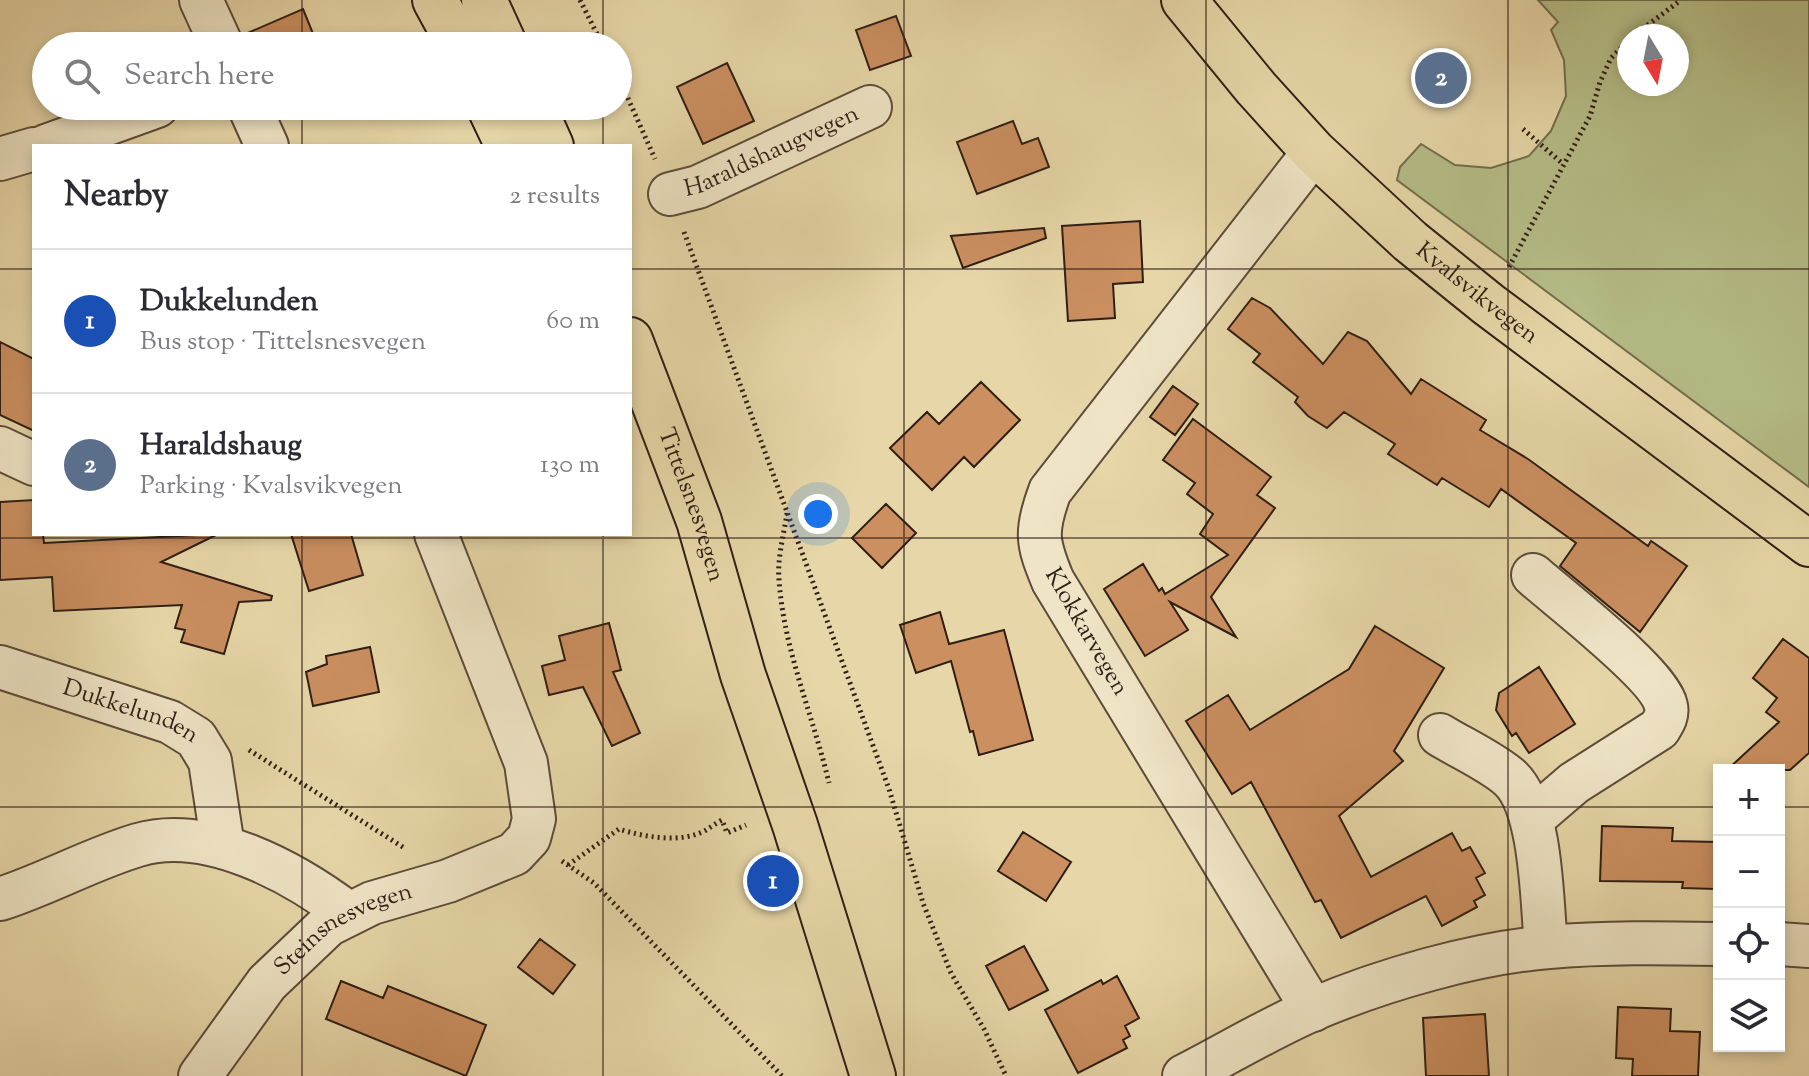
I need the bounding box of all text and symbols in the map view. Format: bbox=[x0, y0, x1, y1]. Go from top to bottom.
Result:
north arrow bbox=[1617, 24, 1689, 96]
search box bbox=[32, 32, 632, 120]
pin: 2 bbox=[1415, 48, 1467, 108]
icon: search bbox=[60, 54, 104, 98]
text: Search here bbox=[124, 55, 274, 98]
street label: Haraldshaugvegen bbox=[681, 97, 865, 207]
text: Nearby bbox=[64, 172, 169, 221]
text: 2 results bbox=[509, 178, 600, 215]
street label: Kvalsvikvegen bbox=[1408, 235, 1545, 353]
text: Dukkelunden bbox=[140, 281, 318, 324]
text: 1 bbox=[86, 303, 94, 340]
text: 60 m bbox=[546, 303, 600, 340]
text: Bus stop · Tittelsnesvegen bbox=[140, 324, 426, 361]
street label: Tittelsnesvegen bbox=[648, 423, 733, 586]
text: Haraldshaug bbox=[140, 425, 302, 468]
text: 2 bbox=[84, 447, 96, 484]
text: 130 m bbox=[540, 447, 600, 484]
text: Parking · Kvalsvikvegen bbox=[140, 468, 403, 505]
your location bbox=[798, 494, 838, 534]
street label: Klokkarvegen bbox=[1036, 562, 1136, 702]
street label: Dukkelunden bbox=[58, 671, 205, 753]
map controls bbox=[1713, 764, 1785, 1052]
button: + bbox=[1713, 764, 1785, 836]
button: − bbox=[1713, 836, 1785, 908]
pin: 1 bbox=[747, 851, 799, 911]
street label: Steinsnesvegen bbox=[267, 875, 416, 984]
button: locate bbox=[1713, 908, 1785, 980]
button: layers bbox=[1713, 980, 1785, 1052]

